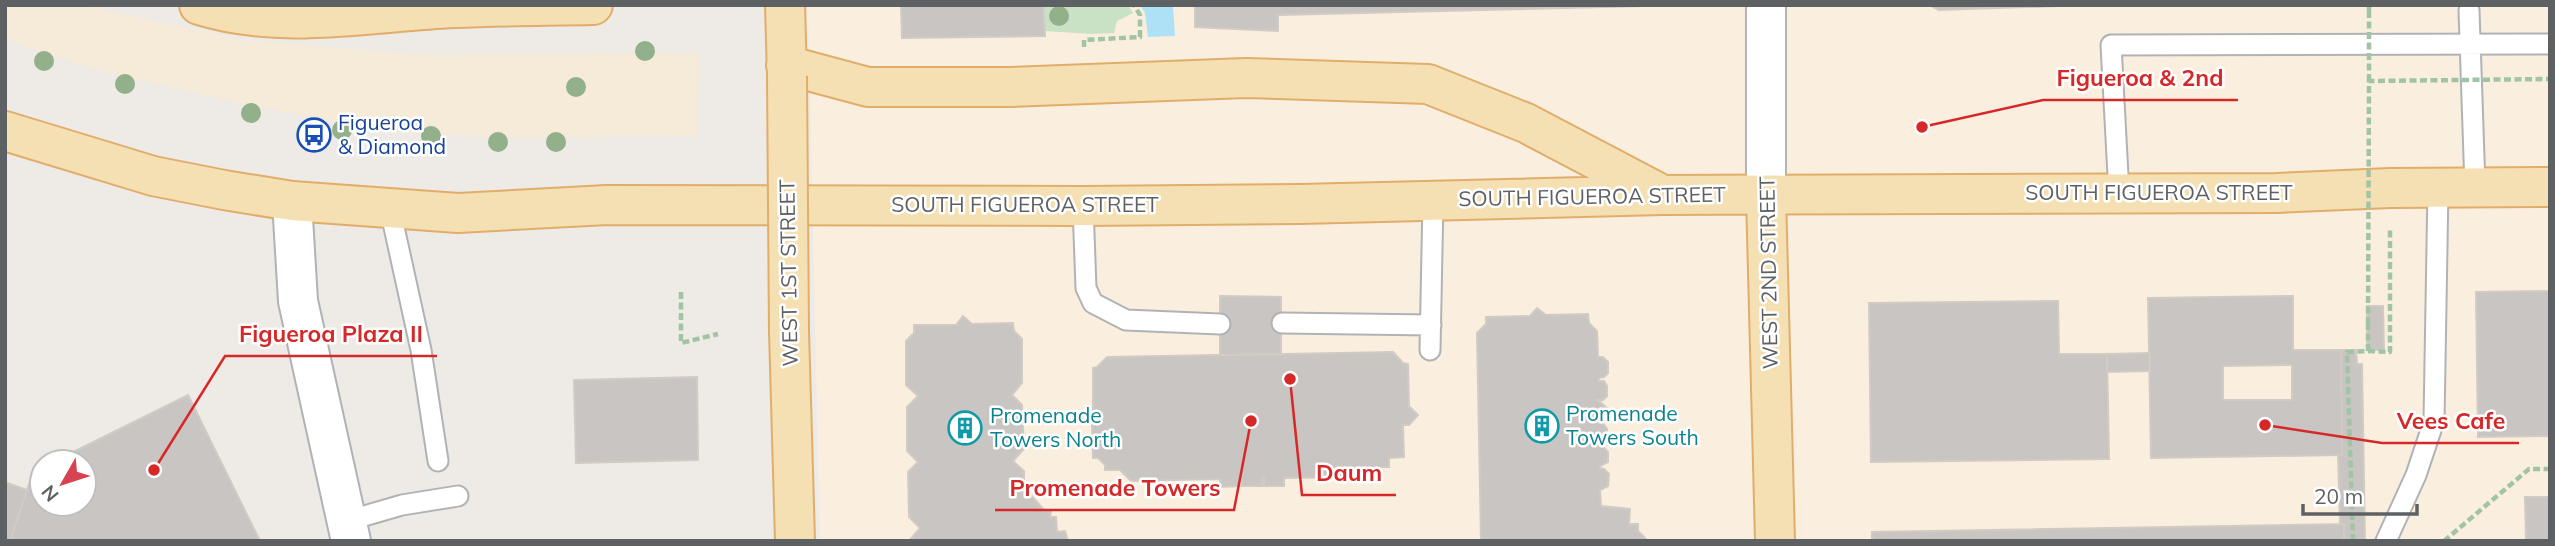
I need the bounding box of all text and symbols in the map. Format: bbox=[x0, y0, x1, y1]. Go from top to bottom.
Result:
callout: Figueroa & 2nd bbox=[2043, 56, 2238, 100]
text: Figueroa & 2nd bbox=[2057, 63, 2223, 92]
place label: Figueroa & Diamond bbox=[338, 109, 446, 159]
bus stop icon: Figueroa & Diamond bbox=[295, 116, 333, 154]
street label: WEST 2ND STREET bbox=[1753, 176, 1783, 370]
street label: WEST 1ST STREET bbox=[773, 179, 803, 367]
street label: SOUTH FIGUEROA STREET bbox=[2025, 179, 2293, 205]
street label: SOUTH FIGUEROA STREET bbox=[1458, 181, 1726, 211]
street label: SOUTH FIGUEROA STREET bbox=[891, 191, 1159, 217]
callout: Figueroa Plaza II bbox=[225, 312, 437, 356]
text: Figueroa Plaza II bbox=[239, 319, 423, 348]
callout: Vees Cafe bbox=[2382, 399, 2519, 443]
place label: Promenade Towers South bbox=[1566, 400, 1699, 450]
place label: Promenade Towers North bbox=[990, 402, 1121, 452]
text: Vees Cafe bbox=[2396, 406, 2505, 435]
building icon: Promenade Towers South bbox=[1523, 407, 1561, 445]
building icon: Promenade Towers North bbox=[946, 409, 984, 447]
north arrow bbox=[28, 448, 98, 518]
callout: Daum bbox=[1302, 451, 1396, 495]
text: Daum bbox=[1316, 458, 1382, 487]
callout: Promenade Towers bbox=[995, 466, 1234, 510]
scale bar bbox=[2303, 472, 2417, 516]
text: Promenade Towers bbox=[1009, 473, 1221, 502]
text: N bbox=[36, 481, 64, 507]
text: 20 m bbox=[2314, 483, 2363, 509]

